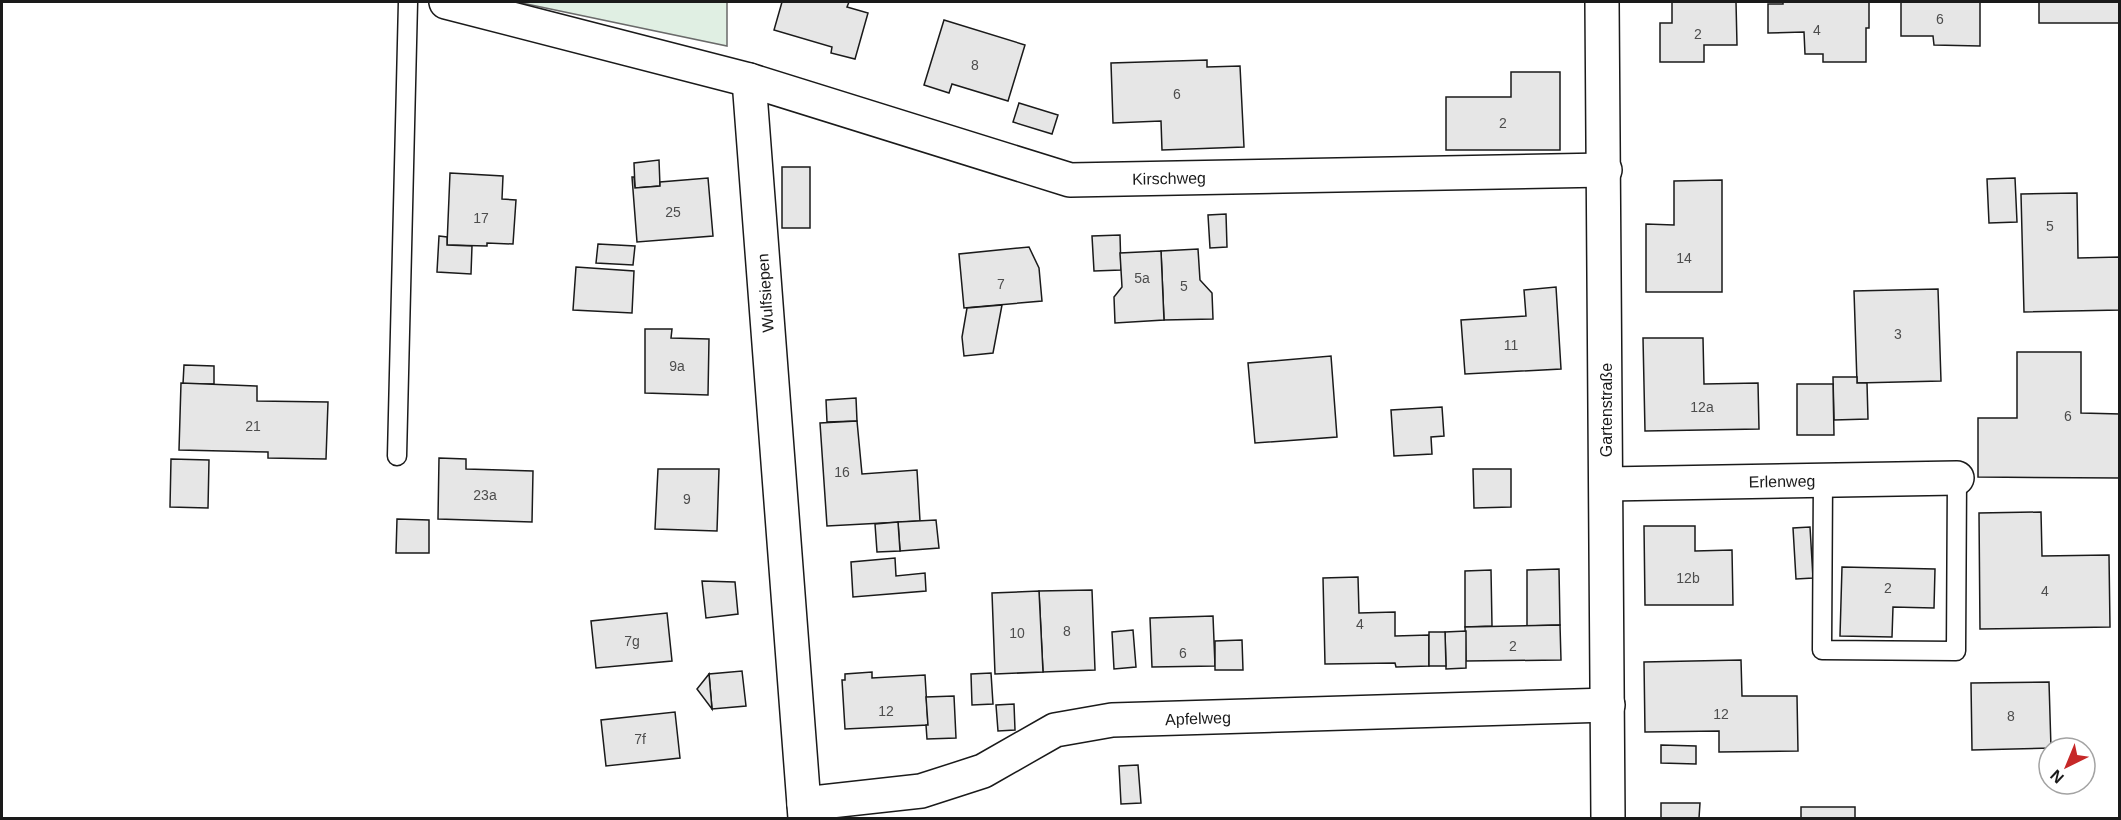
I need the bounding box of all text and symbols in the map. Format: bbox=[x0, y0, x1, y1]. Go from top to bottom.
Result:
house number: 6 bbox=[1936, 11, 1944, 27]
house number: 4 bbox=[1813, 22, 1821, 38]
house number: 2 bbox=[1694, 26, 1702, 42]
house number: 8 bbox=[971, 57, 979, 73]
house number: 6 bbox=[1173, 86, 1181, 102]
house number: 2 bbox=[1499, 115, 1507, 131]
street label: Kirschweg bbox=[1132, 169, 1206, 188]
house number: 25 bbox=[665, 204, 681, 220]
house number: 17 bbox=[473, 210, 489, 226]
house number: 5 bbox=[2046, 218, 2054, 234]
house number: 14 bbox=[1676, 250, 1692, 266]
street label: Wulfsiepen bbox=[754, 253, 777, 333]
house number: 5a bbox=[1134, 270, 1150, 286]
house number: 7 bbox=[997, 276, 1005, 292]
house number: 5 bbox=[1180, 278, 1188, 294]
house number: 3 bbox=[1894, 326, 1902, 342]
house number: 11 bbox=[1504, 337, 1518, 353]
house number: 9a bbox=[669, 358, 685, 374]
street label: Gartenstraße bbox=[1598, 363, 1615, 457]
house number: 12a bbox=[1690, 399, 1714, 415]
house number: 6 bbox=[2064, 408, 2072, 424]
house number: 21 bbox=[245, 418, 261, 434]
house number: 16 bbox=[834, 464, 850, 480]
street label: Erlenweg bbox=[1749, 472, 1816, 491]
house number: 23a bbox=[473, 487, 497, 503]
house number: 9 bbox=[683, 491, 691, 507]
house number: 12b bbox=[1676, 570, 1700, 586]
house number: 2 bbox=[1884, 580, 1892, 596]
house number: 4 bbox=[2041, 583, 2049, 599]
house number: 4 bbox=[1356, 616, 1364, 632]
house number: 8 bbox=[1063, 623, 1071, 639]
house number: 10 bbox=[1009, 625, 1025, 641]
house number: 7g bbox=[624, 633, 640, 649]
house number: 2 bbox=[1509, 638, 1517, 654]
house number: 6 bbox=[1179, 645, 1187, 661]
house number: 12 bbox=[878, 703, 894, 719]
house number: 12 bbox=[1713, 706, 1729, 722]
house number: 8 bbox=[2007, 708, 2015, 724]
street label: Apfelweg bbox=[1165, 709, 1231, 728]
house number: 7f bbox=[634, 731, 646, 747]
north arrow bbox=[2037, 736, 2097, 796]
text: N bbox=[2047, 766, 2067, 787]

